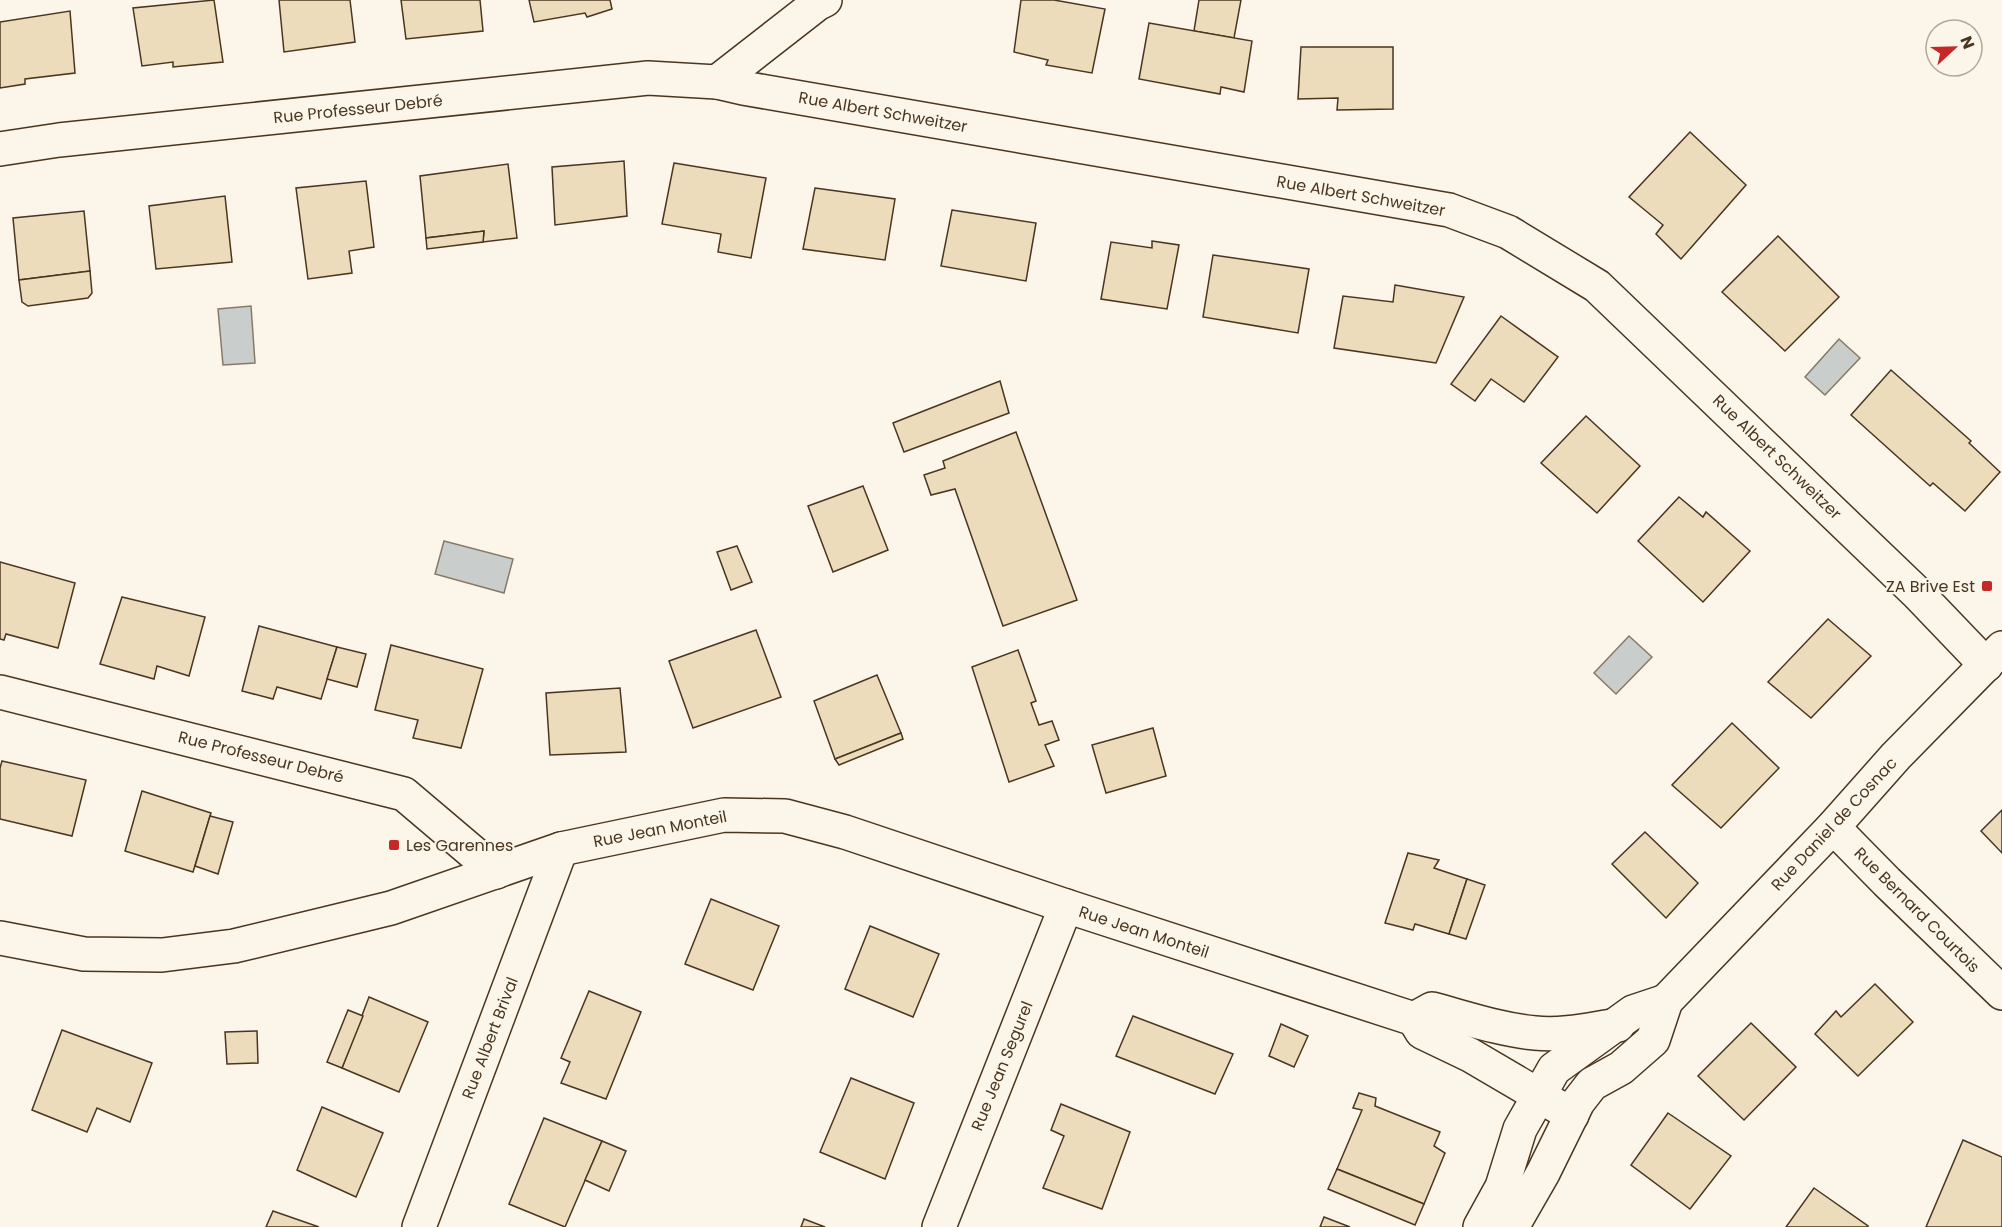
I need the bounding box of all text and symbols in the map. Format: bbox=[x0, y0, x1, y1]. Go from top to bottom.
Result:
north arrow bbox=[1924, 18, 1984, 78]
text: N bbox=[1955, 33, 1980, 52]
street label: Rue Albert Schweitzer bbox=[797, 86, 969, 138]
street label: Rue Professeur Debré bbox=[272, 89, 444, 129]
street label: Rue Albert Schweitzer bbox=[1275, 170, 1447, 222]
street label: Rue Albert Schweitzer bbox=[1708, 389, 1847, 525]
place label: ZA Brive Est bbox=[1886, 575, 1975, 598]
marker: ZA Brive Est bbox=[1980, 579, 1994, 593]
street label: Rue Professeur Debré bbox=[176, 725, 346, 789]
street label: Rue Daniel de Cosnac bbox=[1766, 752, 1902, 896]
street label: Rue Jean Monteil bbox=[591, 805, 729, 853]
place label: Les Garennes bbox=[406, 834, 513, 857]
marker: Les Garennes bbox=[387, 838, 401, 852]
street label: Rue Bernard Courtois bbox=[1849, 842, 1985, 978]
street label: Rue Jean Monteil bbox=[1076, 900, 1212, 964]
street label: Rue Albert Brival bbox=[456, 974, 524, 1102]
street label: Rue Jean Segurel bbox=[965, 998, 1039, 1134]

